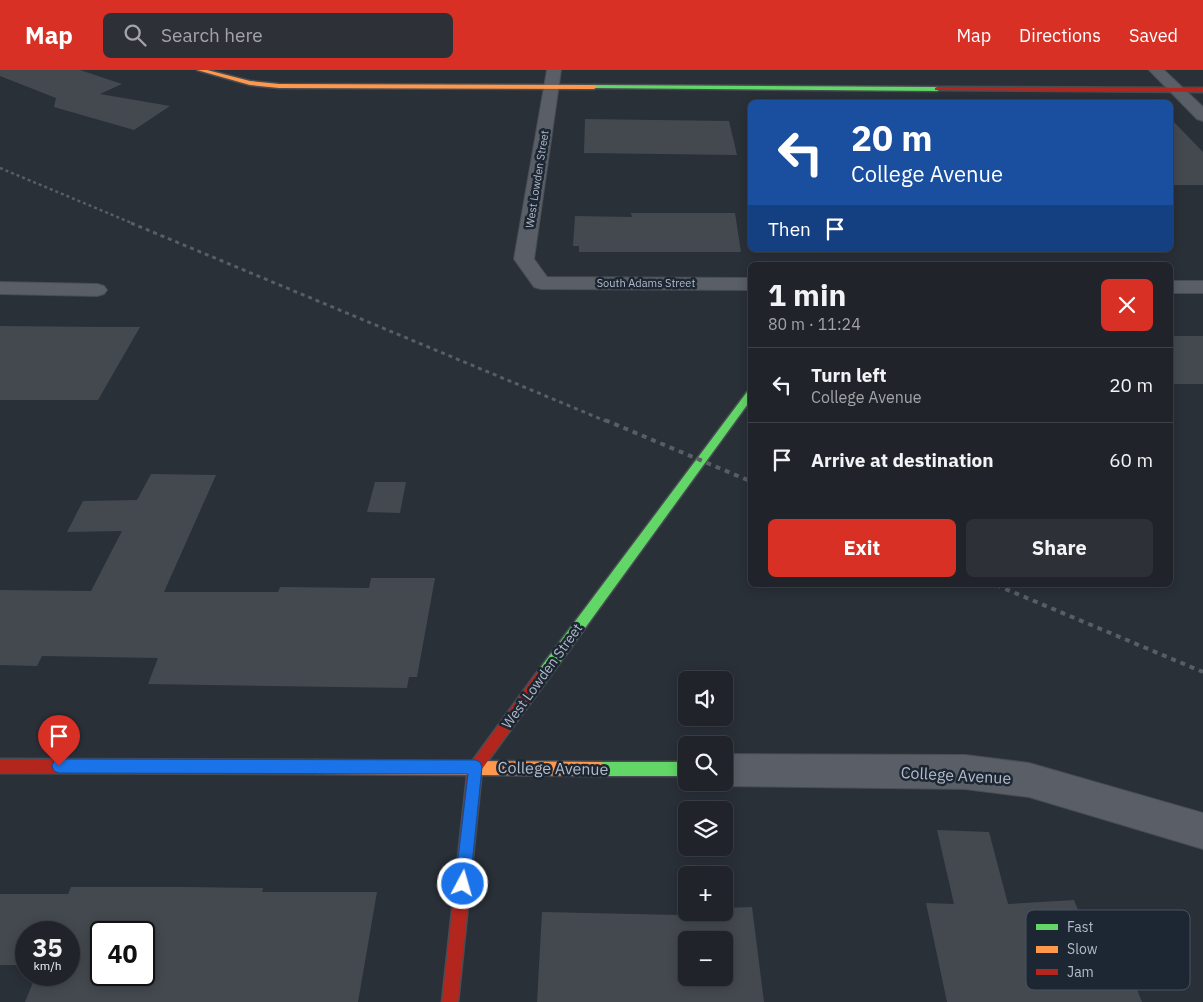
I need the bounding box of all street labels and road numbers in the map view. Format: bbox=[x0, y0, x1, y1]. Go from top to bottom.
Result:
street label: West Lowden Street bbox=[522, 129, 552, 229]
street label: South Adams Street bbox=[597, 276, 695, 290]
street label: West Lowden Street bbox=[498, 620, 586, 732]
street label: College Avenue bbox=[498, 757, 609, 779]
street label: College Avenue bbox=[900, 762, 1012, 788]

